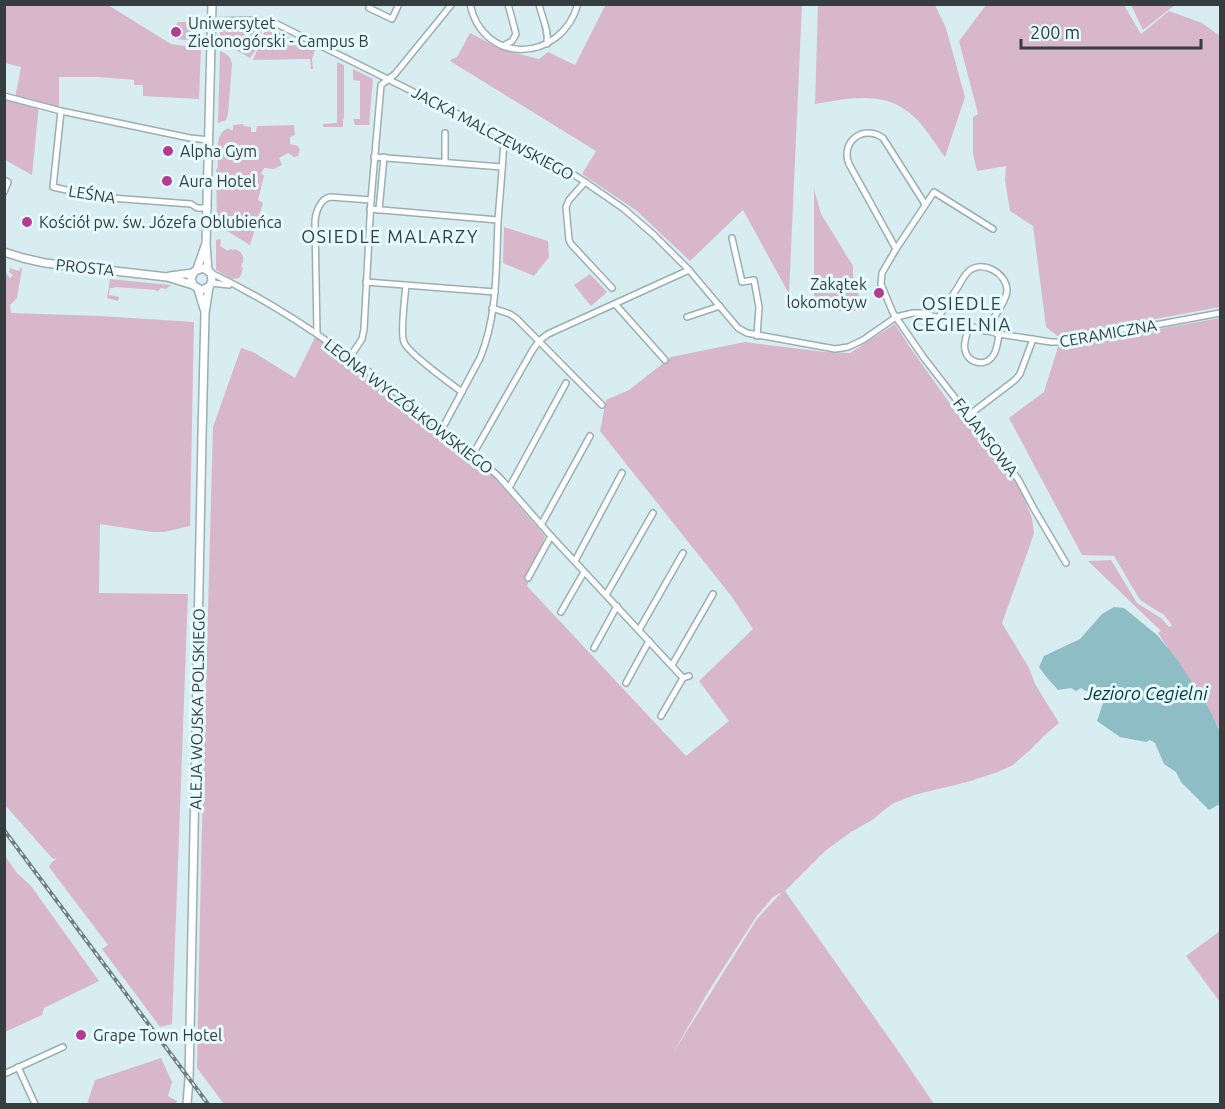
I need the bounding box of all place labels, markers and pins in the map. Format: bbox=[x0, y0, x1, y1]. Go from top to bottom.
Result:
place label: Uniwersytet Zielonogórski - Campus B bbox=[188, 14, 369, 50]
marker: Uniwersytet Zielonogórski - Campus B bbox=[169, 25, 183, 39]
place label: Alpha Gym bbox=[180, 142, 257, 160]
marker: Alpha Gym bbox=[161, 144, 175, 158]
place label: Aura Hotel bbox=[179, 172, 256, 190]
marker: Aura Hotel bbox=[160, 174, 174, 188]
place label: Kościół pw. św. Józefa Oblubieńca bbox=[39, 213, 282, 231]
marker: Kościół pw. św. Józefa Oblubieńca bbox=[20, 215, 34, 229]
place label: Zakątek lokomotyw bbox=[786, 275, 868, 311]
marker: Zakątek lokomotyw bbox=[872, 286, 886, 300]
place label: Grape Town Hotel bbox=[93, 1026, 222, 1044]
marker: Grape Town Hotel bbox=[74, 1028, 88, 1042]

